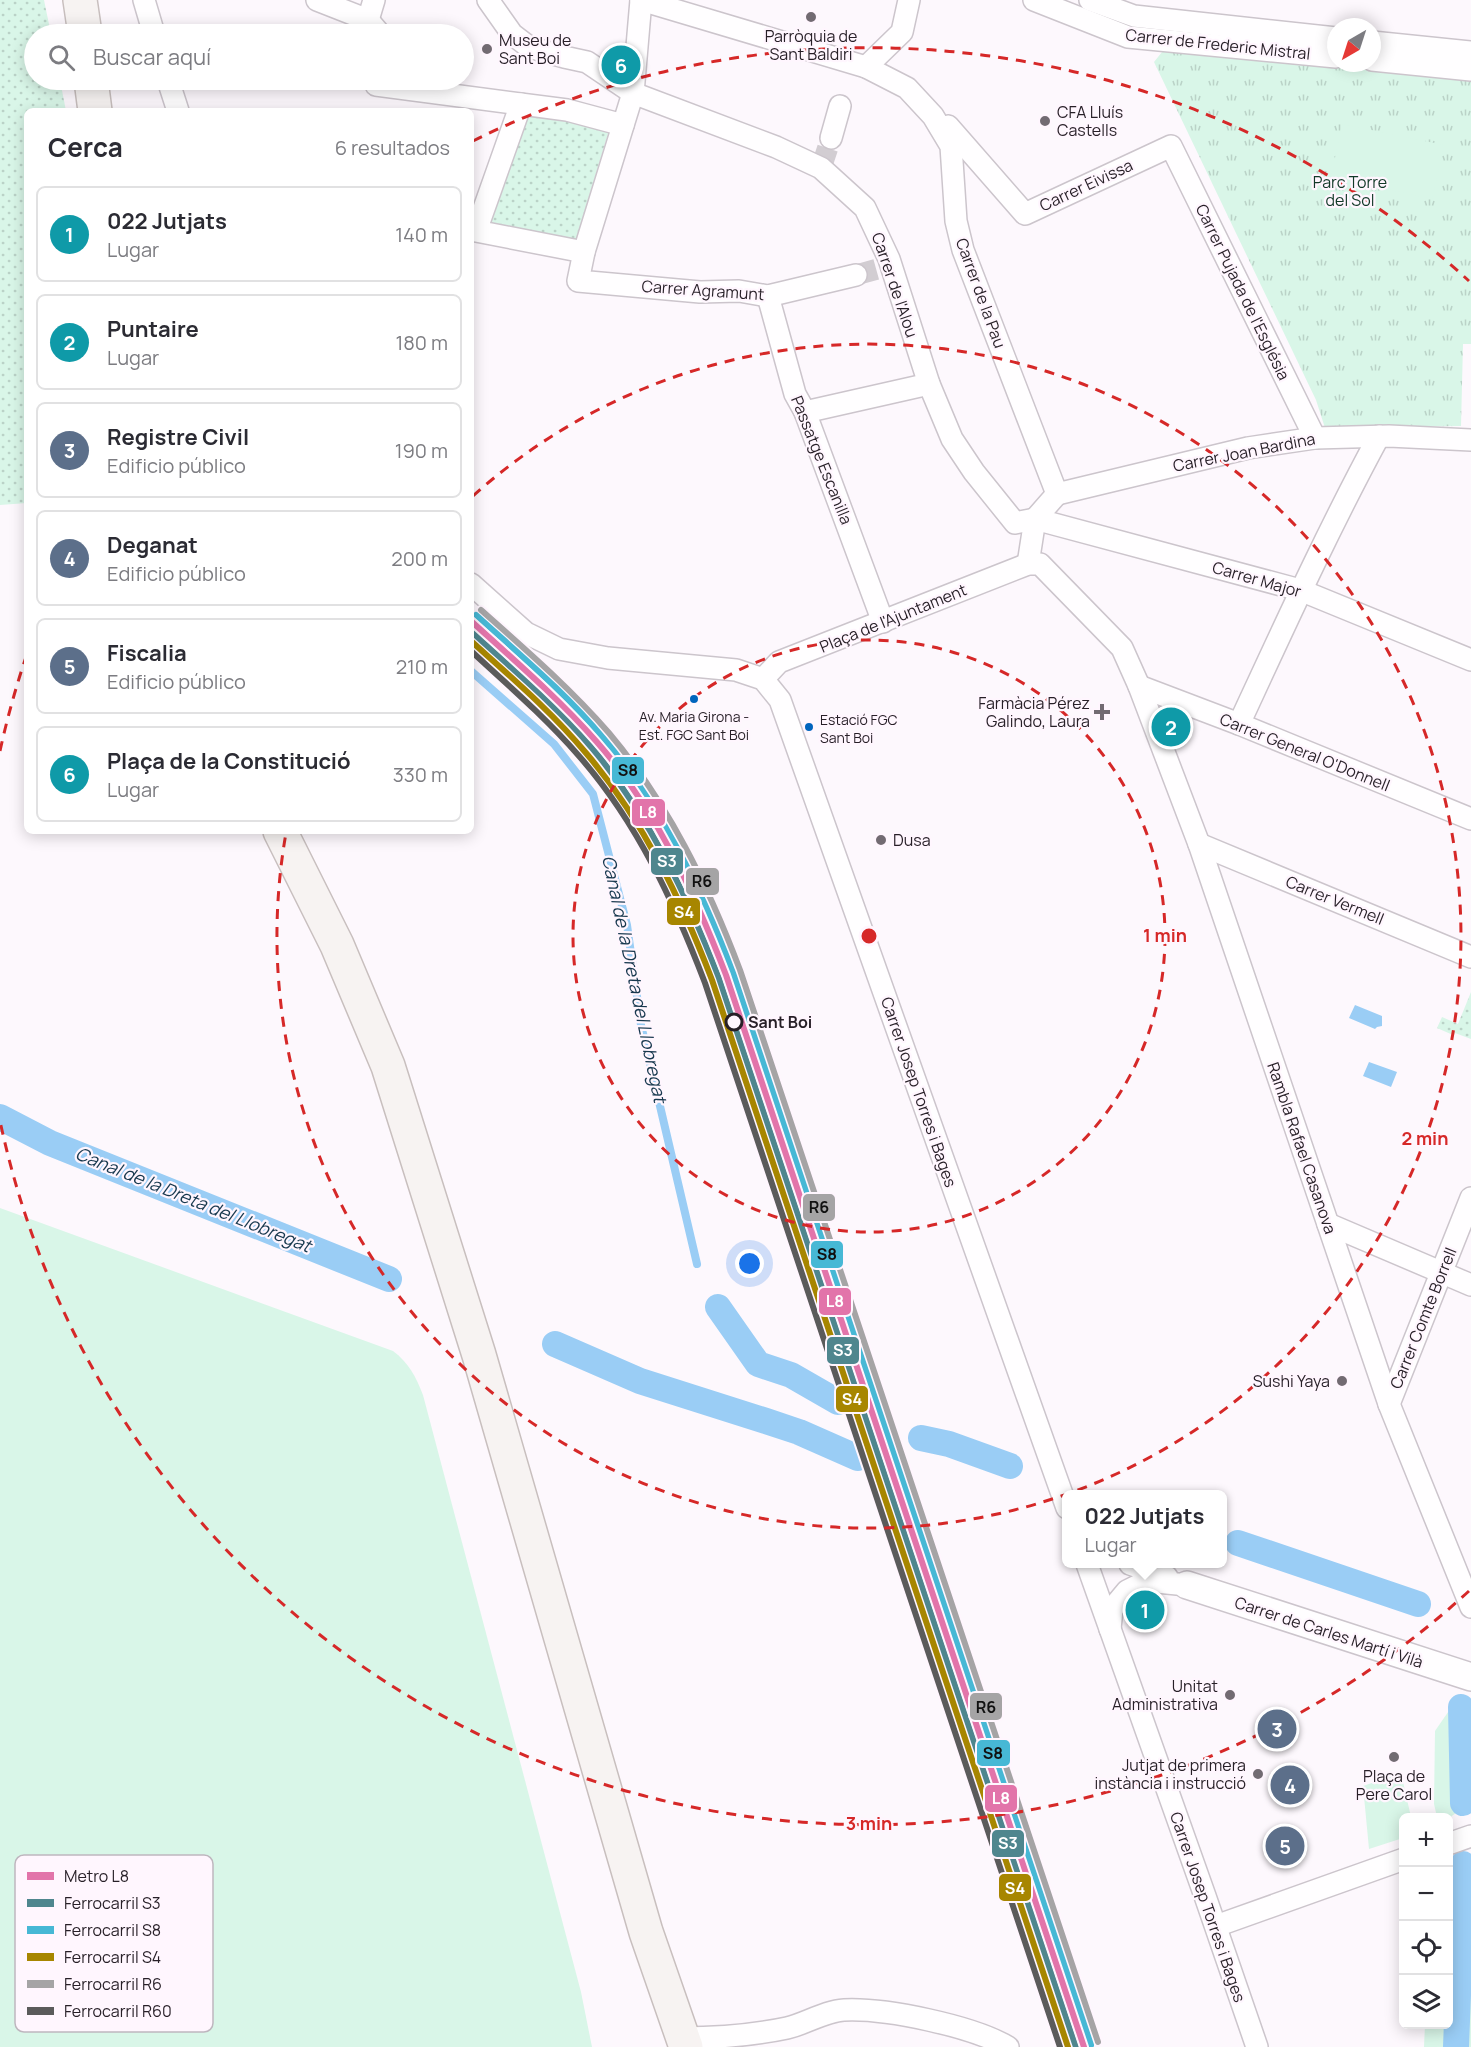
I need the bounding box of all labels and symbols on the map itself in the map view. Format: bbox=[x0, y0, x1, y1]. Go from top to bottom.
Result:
marker: Parròquia de Sant Baldiri bbox=[804, 10, 818, 24]
north arrow bbox=[1327, 18, 1381, 72]
street label: Carrer de Frederic Mistral bbox=[1125, 23, 1311, 65]
place label: Parròquia de Sant Baldiri bbox=[765, 25, 857, 65]
place label: Museu de Sant Boi bbox=[499, 29, 571, 69]
marker: Museu de Sant Boi bbox=[480, 42, 494, 56]
pin: 6 bbox=[602, 42, 640, 88]
place label: CFA Lluís Castells bbox=[1057, 101, 1123, 141]
marker: CFA Lluís Castells bbox=[1038, 114, 1052, 128]
street label: Carrer Eivissa bbox=[1036, 154, 1136, 216]
park label: Parc Torre del Sol bbox=[1313, 171, 1387, 211]
street label: Carrer Pujada de l'Església bbox=[1191, 200, 1295, 384]
street label: Carrer de l'Alou bbox=[867, 230, 923, 340]
street label: Carrer de la Pau bbox=[951, 235, 1011, 351]
street label: Carrer Agramunt bbox=[641, 275, 765, 305]
street label: Passatge Escanilla bbox=[786, 392, 858, 528]
street label: Carrer Joan Bardina bbox=[1171, 427, 1317, 477]
street label: Carrer Major bbox=[1210, 556, 1304, 602]
street label: Plaça de l'Ajuntament bbox=[816, 578, 970, 658]
place label: Farmàcia Pérez Galindo, Laura bbox=[978, 692, 1090, 732]
marker: Av. Maria Girona - Est. FGC Sant Boi bbox=[688, 693, 700, 705]
pin: 2 bbox=[1152, 704, 1190, 750]
marker: Farmàcia Pérez Galindo, Laura bbox=[1095, 705, 1109, 719]
place label: Av. Maria Girona - Est. FGC Sant Boi bbox=[639, 707, 749, 744]
street label: Carrer General O'Donnell bbox=[1217, 708, 1393, 796]
place label: Estació FGC Sant Boi bbox=[820, 710, 898, 747]
marker: Estació FGC Sant Boi bbox=[803, 721, 815, 733]
line badge: S8 bbox=[611, 756, 645, 785]
text: S8 bbox=[618, 759, 638, 781]
line badge: L8 bbox=[631, 798, 666, 827]
text: L8 bbox=[639, 801, 657, 823]
place label: Dusa bbox=[893, 829, 931, 851]
marker: Dusa bbox=[874, 833, 888, 847]
line badge: S3 bbox=[650, 847, 684, 876]
text: S3 bbox=[657, 850, 677, 872]
water label: Canal de la Dreta del Llobregat bbox=[597, 853, 673, 1106]
line badge: R6 bbox=[685, 867, 720, 896]
text: R6 bbox=[692, 870, 712, 892]
street label: Carrer Vermell bbox=[1283, 870, 1387, 930]
line badge: S4 bbox=[666, 897, 701, 926]
text: S4 bbox=[674, 901, 694, 923]
text: 1 min bbox=[1143, 923, 1187, 947]
centre of rings bbox=[859, 926, 879, 946]
street label: Carrer Josep Torres i Bages bbox=[876, 994, 962, 1190]
place label: Sant Boi bbox=[748, 1011, 812, 1033]
marker: Sant Boi bbox=[725, 1013, 743, 1031]
street label: Rambla Rafael Casanova bbox=[1262, 1059, 1342, 1237]
text: 2 min bbox=[1402, 1126, 1448, 1150]
water label: Canal de la Dreta del Llobregat bbox=[72, 1141, 316, 1258]
line badge: R6 bbox=[802, 1193, 836, 1222]
text: R6 bbox=[809, 1196, 829, 1218]
line badge: S8 bbox=[810, 1240, 844, 1269]
text: S8 bbox=[817, 1243, 837, 1265]
street label: Carrer Comte Borrell bbox=[1385, 1244, 1461, 1392]
your location bbox=[735, 1249, 764, 1278]
line badge: L8 bbox=[818, 1287, 852, 1316]
text: L8 bbox=[826, 1290, 844, 1312]
line badge: S3 bbox=[826, 1336, 860, 1365]
text: S3 bbox=[833, 1339, 853, 1361]
place label: Sushi Yaya bbox=[1253, 1370, 1330, 1392]
marker: Sushi Yaya bbox=[1335, 1374, 1349, 1388]
line badge: S4 bbox=[835, 1385, 869, 1413]
text: S4 bbox=[842, 1388, 862, 1410]
pin: 1 bbox=[1126, 1588, 1164, 1632]
street label: Carrer de Carles Martí i Vilà bbox=[1232, 1591, 1426, 1673]
place label: Unitat Administrativa bbox=[1112, 1675, 1218, 1715]
marker: Unitat Administrativa bbox=[1223, 1688, 1237, 1702]
line badge: R6 bbox=[969, 1692, 1003, 1721]
text: R6 bbox=[976, 1696, 996, 1718]
pin: 3 bbox=[1258, 1706, 1296, 1752]
line badge: S8 bbox=[976, 1739, 1011, 1767]
text: S8 bbox=[983, 1742, 1003, 1764]
marker: Plaça de Pere Carol bbox=[1387, 1750, 1401, 1764]
place label: Jutjat de primera instància i instrucció bbox=[1094, 1754, 1246, 1794]
pin: 4 bbox=[1270, 1762, 1310, 1808]
place label: Plaça de Pere Carol bbox=[1356, 1765, 1432, 1805]
marker: Jutjat de primera instància i instrucció bbox=[1251, 1767, 1265, 1781]
line badge: L8 bbox=[984, 1784, 1018, 1813]
text: L8 bbox=[992, 1787, 1010, 1809]
street label: Carrer Josep Torres i Bages bbox=[1165, 1809, 1251, 2005]
text: 3 min bbox=[846, 1811, 892, 1835]
pin: 5 bbox=[1266, 1824, 1304, 1868]
line badge: S3 bbox=[991, 1829, 1025, 1858]
text: S3 bbox=[998, 1832, 1018, 1854]
legend bbox=[15, 1855, 213, 2032]
text: Metro L8 bbox=[64, 1865, 129, 1887]
line badge: S4 bbox=[998, 1873, 1032, 1902]
text: S4 bbox=[1005, 1877, 1025, 1899]
text: Ferrocarril S3 bbox=[64, 1892, 161, 1914]
text: Ferrocarril S8 bbox=[64, 1919, 161, 1941]
text: Ferrocarril S4 bbox=[64, 1946, 161, 1968]
text: Ferrocarril R6 bbox=[64, 1973, 162, 1995]
text: Ferrocarril R60 bbox=[64, 2000, 172, 2022]

